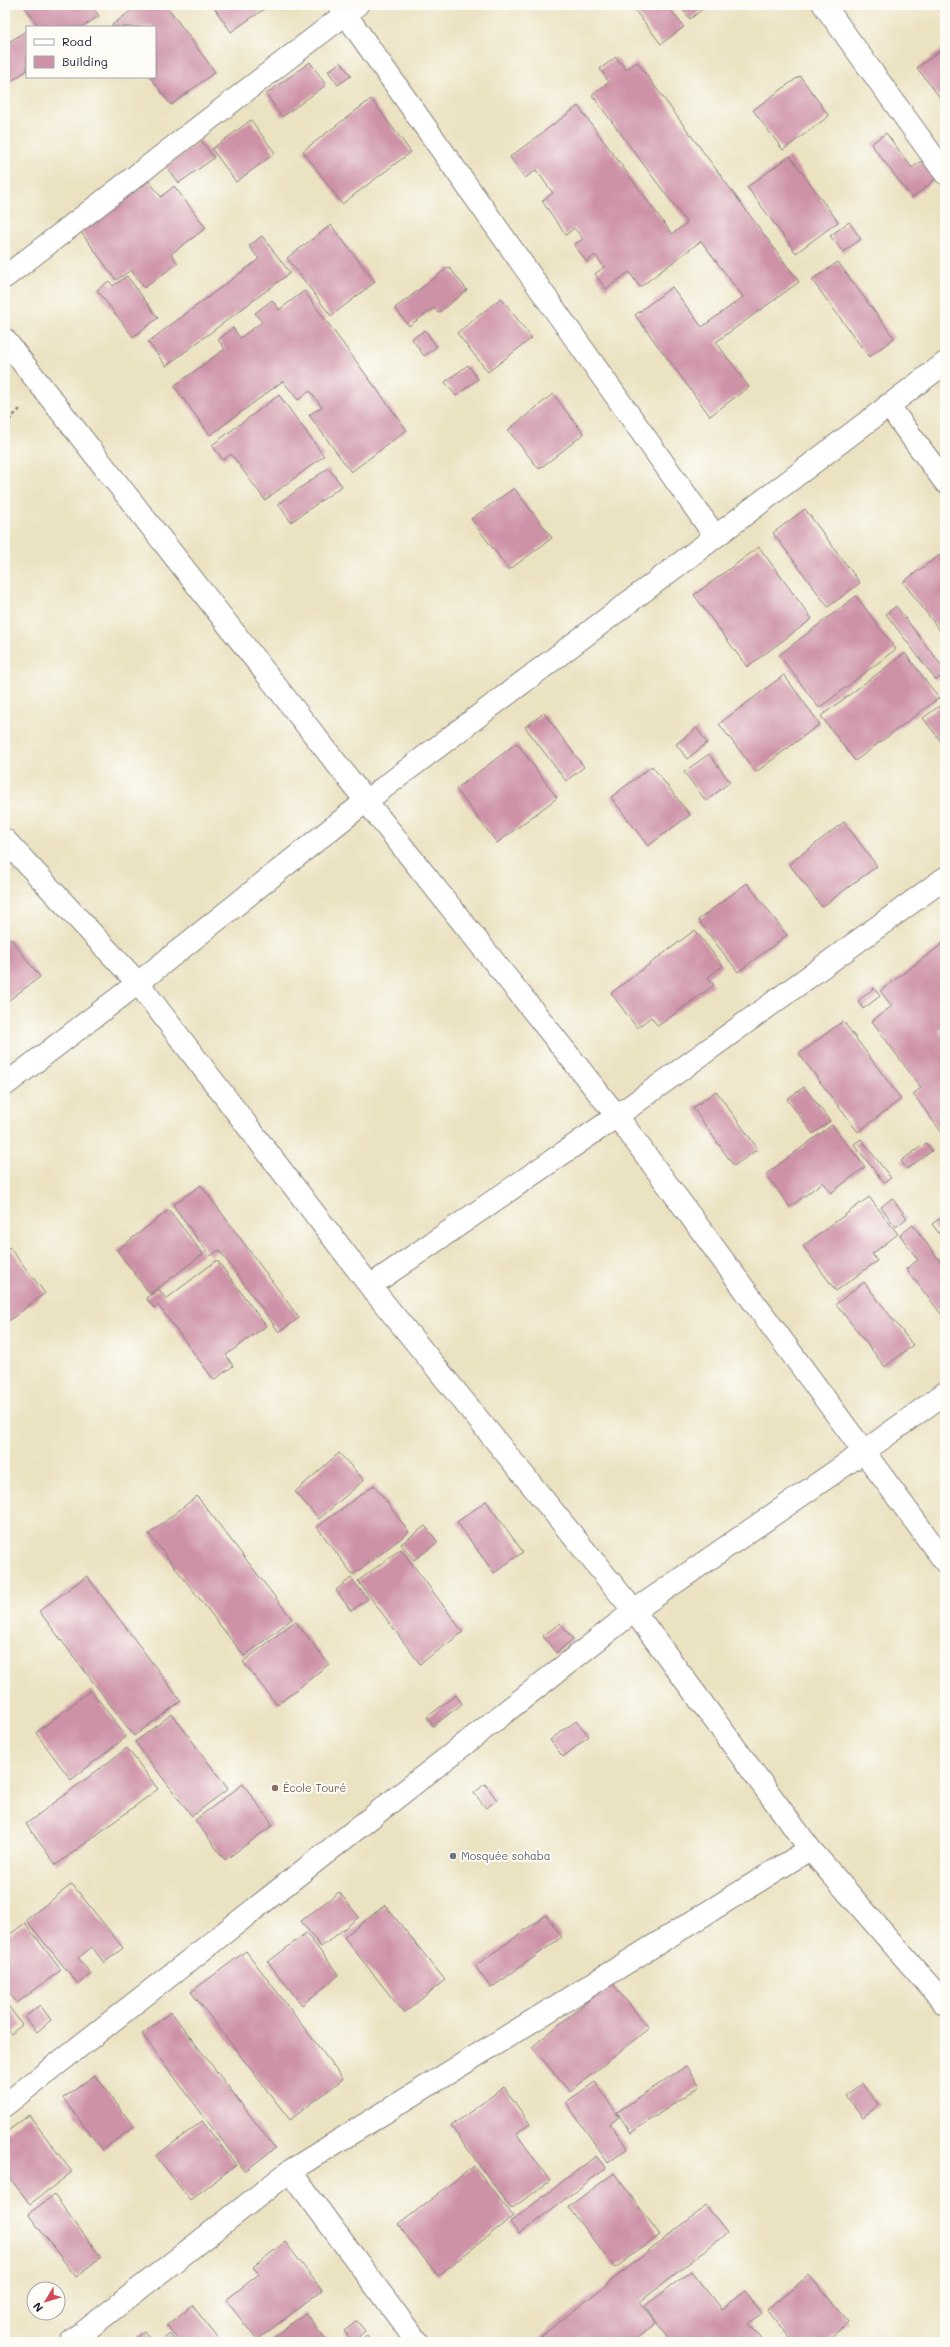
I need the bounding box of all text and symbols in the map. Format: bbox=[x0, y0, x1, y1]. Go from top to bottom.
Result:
legend bbox=[26, 26, 156, 78]
text: Road bbox=[62, 33, 92, 49]
text: Building bbox=[62, 53, 108, 69]
place label: École Touré bbox=[283, 1780, 347, 1795]
marker: École Touré bbox=[270, 1783, 280, 1793]
place label: Mosquée sohaba bbox=[461, 1848, 551, 1863]
marker: Mosquée sohaba bbox=[448, 1851, 458, 1861]
north arrow bbox=[26, 2281, 66, 2321]
text: N bbox=[29, 2300, 46, 2315]

